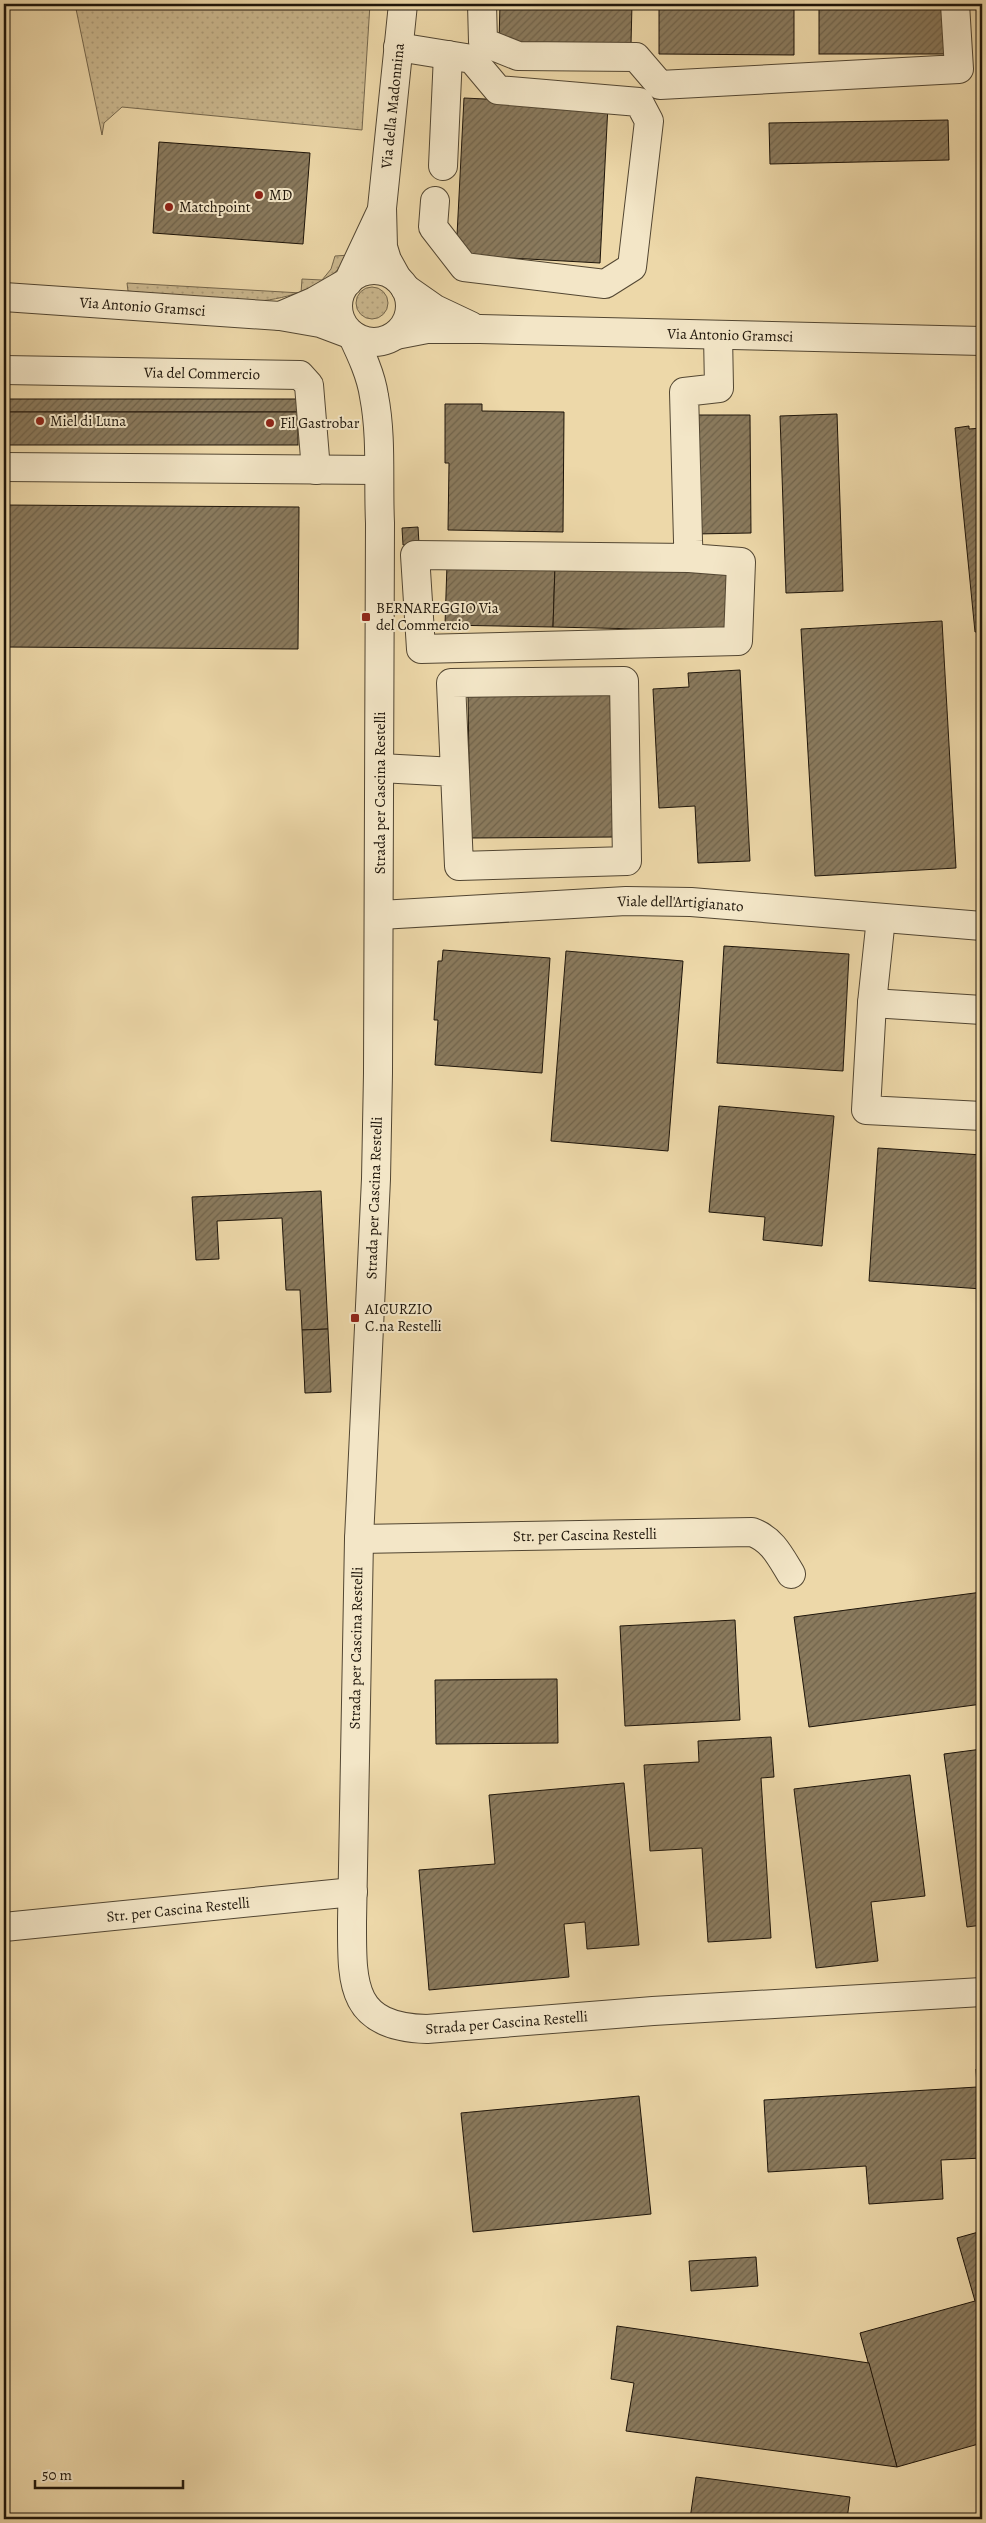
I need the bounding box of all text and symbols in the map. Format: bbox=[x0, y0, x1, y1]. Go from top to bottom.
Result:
street label: Via della Madonnina bbox=[376, 42, 409, 170]
place label: MD bbox=[269, 185, 292, 205]
marker: MD bbox=[253, 189, 265, 201]
place label: Matchpoint bbox=[179, 197, 251, 217]
marker: Matchpoint bbox=[163, 201, 175, 213]
street label: Via Antonio Gramsci bbox=[78, 292, 206, 321]
street label: Via Antonio Gramsci bbox=[666, 323, 794, 346]
street label: Via del Commercio bbox=[143, 362, 260, 384]
place label: Miel di Luna bbox=[50, 411, 126, 431]
place label: Fil Gastrobar bbox=[280, 413, 360, 433]
marker: Miel di Luna bbox=[34, 415, 46, 427]
marker: Fil Gastrobar bbox=[264, 417, 276, 429]
place label: BERNAREGGIO Via del Commercio bbox=[376, 598, 499, 635]
marker: BERNAREGGIO Via del Commercio bbox=[360, 611, 372, 623]
street label: Strada per Cascina Restelli bbox=[370, 712, 390, 874]
street label: Viale dell'Artigianato bbox=[616, 891, 744, 916]
street label: Strada per Cascina Restelli bbox=[361, 1116, 387, 1280]
place label: AICURZIO C.na Restelli bbox=[364, 1299, 442, 1336]
marker: AICURZIO C.na Restelli bbox=[349, 1312, 361, 1324]
street label: Str. per Cascina Restelli bbox=[513, 1524, 657, 1546]
street label: Strada per Cascina Restelli bbox=[345, 1566, 367, 1730]
street label: Str. per Cascina Restelli bbox=[105, 1892, 251, 1927]
street label: Strada per Cascina Restelli bbox=[424, 2006, 589, 2039]
scale bar bbox=[35, 2458, 182, 2490]
text: 50 m bbox=[42, 2465, 72, 2485]

